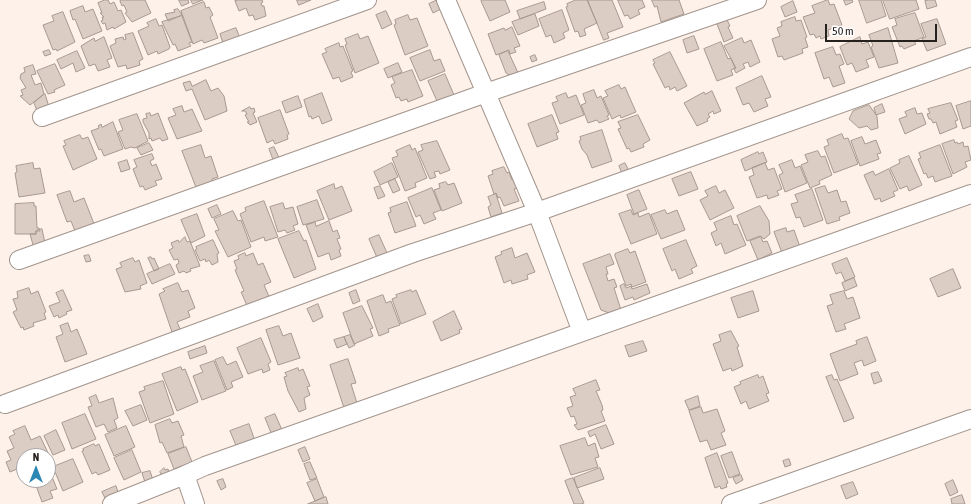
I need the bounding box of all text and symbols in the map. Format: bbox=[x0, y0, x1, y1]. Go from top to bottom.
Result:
scale bar bbox=[827, 16, 939, 42]
text: 50 m bbox=[832, 24, 854, 38]
north arrow bbox=[16, 448, 56, 488]
text: N bbox=[33, 451, 39, 463]

